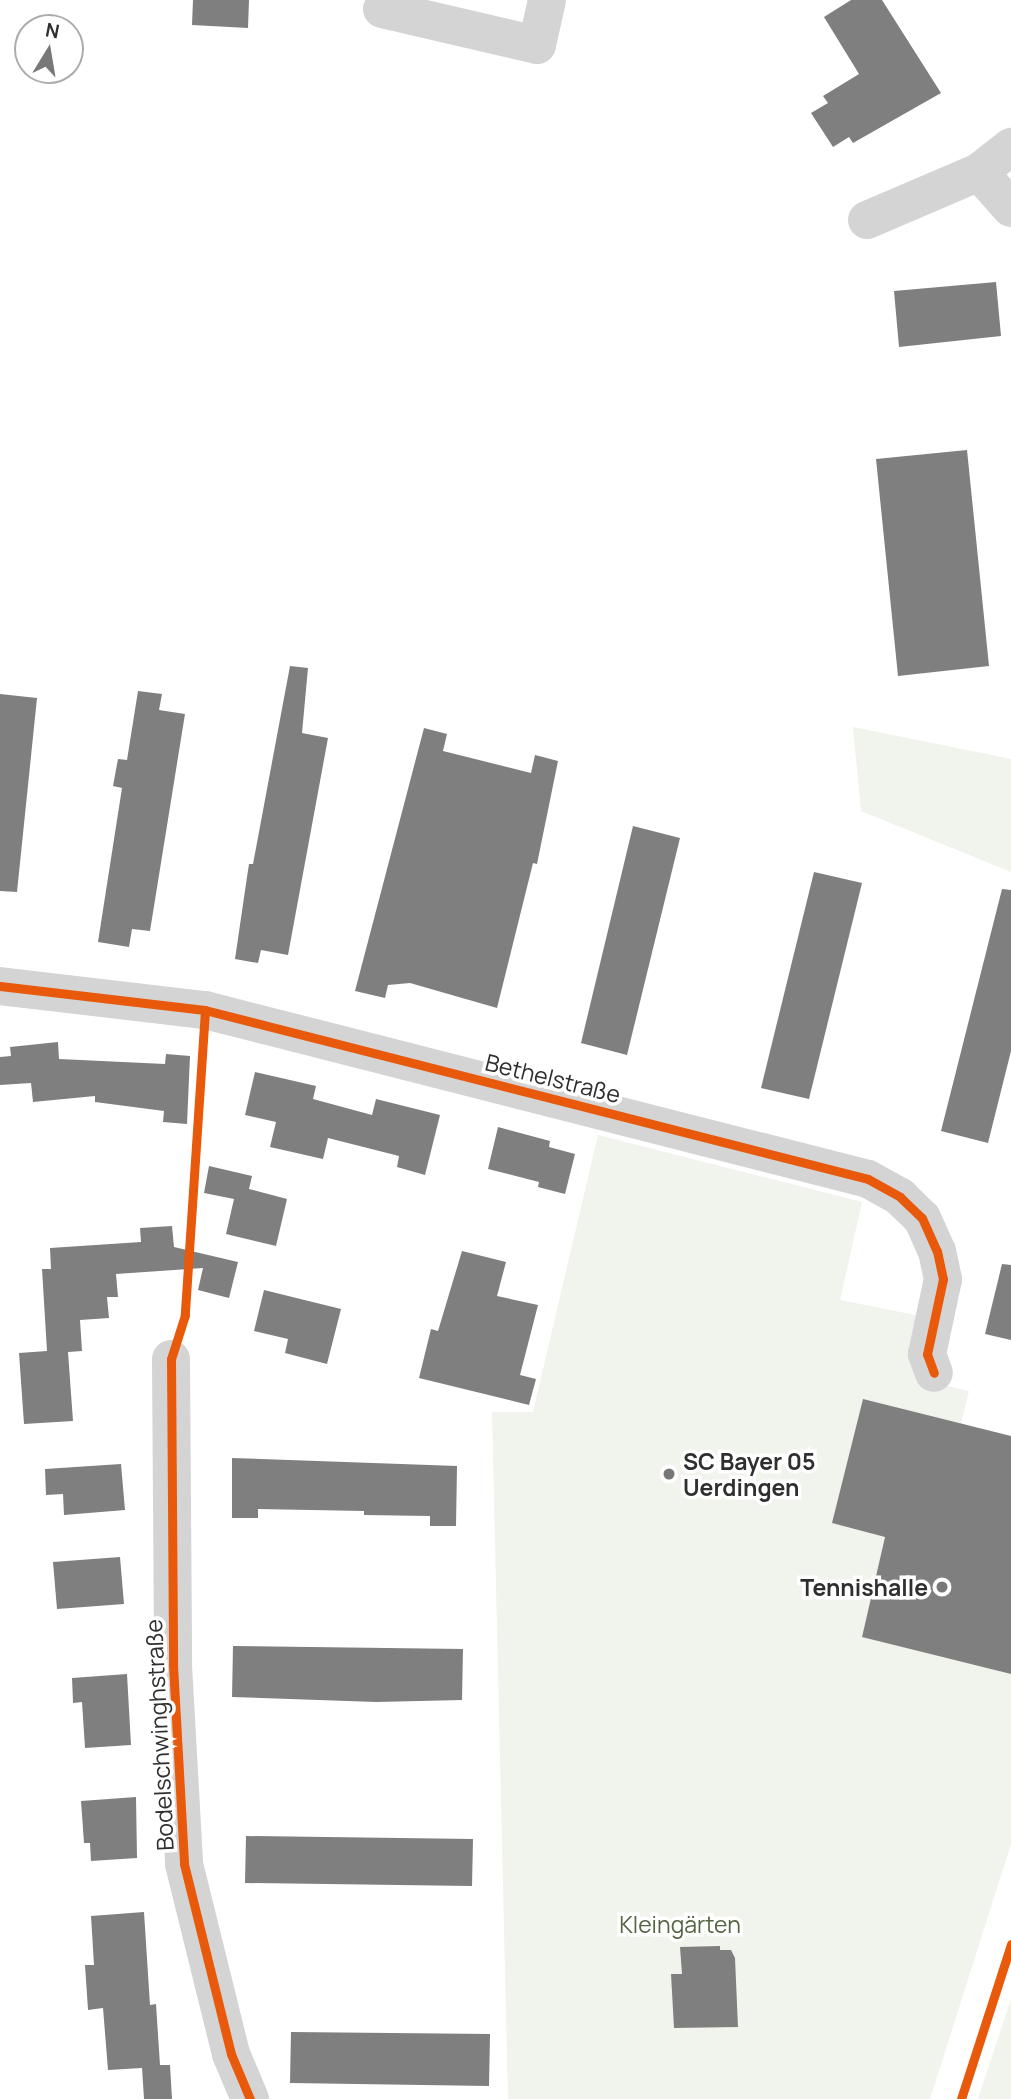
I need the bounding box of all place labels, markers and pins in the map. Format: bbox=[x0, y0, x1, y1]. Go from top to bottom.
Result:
place label: SC Bayer 05 Uerdingen bbox=[683, 1447, 815, 1501]
marker: SC Bayer 05 Uerdingen bbox=[661, 1466, 677, 1482]
place label: Tennishalle bbox=[800, 1573, 928, 1601]
marker: Tennishalle bbox=[934, 1579, 950, 1595]

